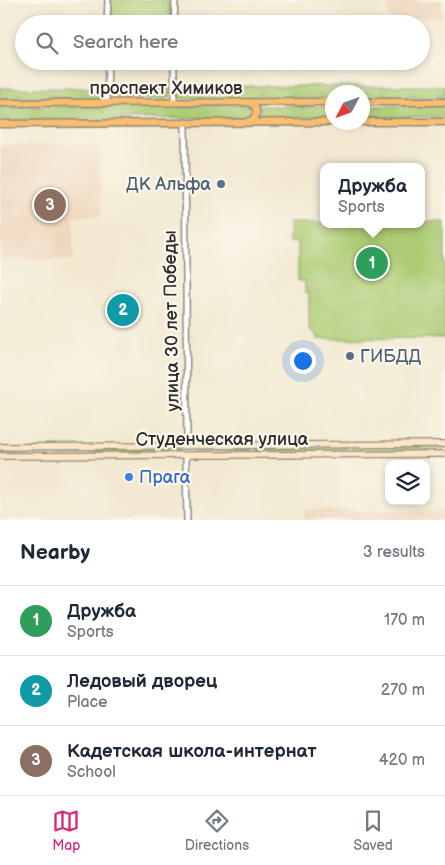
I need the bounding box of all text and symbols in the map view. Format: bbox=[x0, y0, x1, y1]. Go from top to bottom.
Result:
search box bbox=[15, 15, 430, 70]
icon: search bbox=[33, 29, 61, 57]
text: Search here bbox=[73, 31, 178, 54]
street label: проспект Химиков bbox=[90, 78, 243, 99]
north arrow bbox=[325, 85, 370, 130]
popup bbox=[320, 163, 425, 228]
place label: ДК Альфа bbox=[126, 174, 211, 195]
text: Дружба bbox=[338, 175, 407, 198]
marker: ДК Альфа bbox=[215, 178, 227, 190]
pin: 3 bbox=[34, 186, 66, 224]
text: Sports bbox=[338, 198, 385, 217]
street label: улица 30 лет Победы bbox=[159, 230, 184, 412]
pin: 1 bbox=[356, 244, 388, 282]
pin: 2 bbox=[107, 291, 139, 329]
place label: ГИБДД bbox=[360, 346, 421, 367]
your location bbox=[290, 348, 316, 374]
marker: ГИБДД bbox=[344, 350, 356, 362]
street label: Студенческая улица bbox=[136, 429, 309, 450]
map controls bbox=[385, 460, 430, 505]
button: layers bbox=[385, 460, 430, 505]
place label: Прага bbox=[139, 467, 191, 488]
marker: Прага bbox=[123, 471, 135, 483]
text: Nearby bbox=[20, 540, 90, 565]
text: 3 results bbox=[363, 543, 425, 562]
text: Дружба bbox=[67, 600, 136, 623]
text: 1 bbox=[33, 611, 39, 630]
text: 170 m bbox=[384, 611, 425, 630]
text: Sports bbox=[67, 623, 114, 642]
text: Ледовый дворец bbox=[67, 670, 217, 693]
text: 2 bbox=[31, 681, 41, 700]
text: 270 m bbox=[381, 681, 425, 700]
text: Place bbox=[67, 693, 108, 712]
text: Кадетская школа-интернат bbox=[67, 740, 317, 763]
text: 3 bbox=[31, 751, 41, 770]
text: 420 m bbox=[379, 751, 425, 770]
text: School bbox=[67, 763, 116, 782]
tab: Map bbox=[52, 807, 80, 854]
tab: Directions bbox=[185, 807, 249, 854]
tab: Saved bbox=[353, 807, 393, 854]

